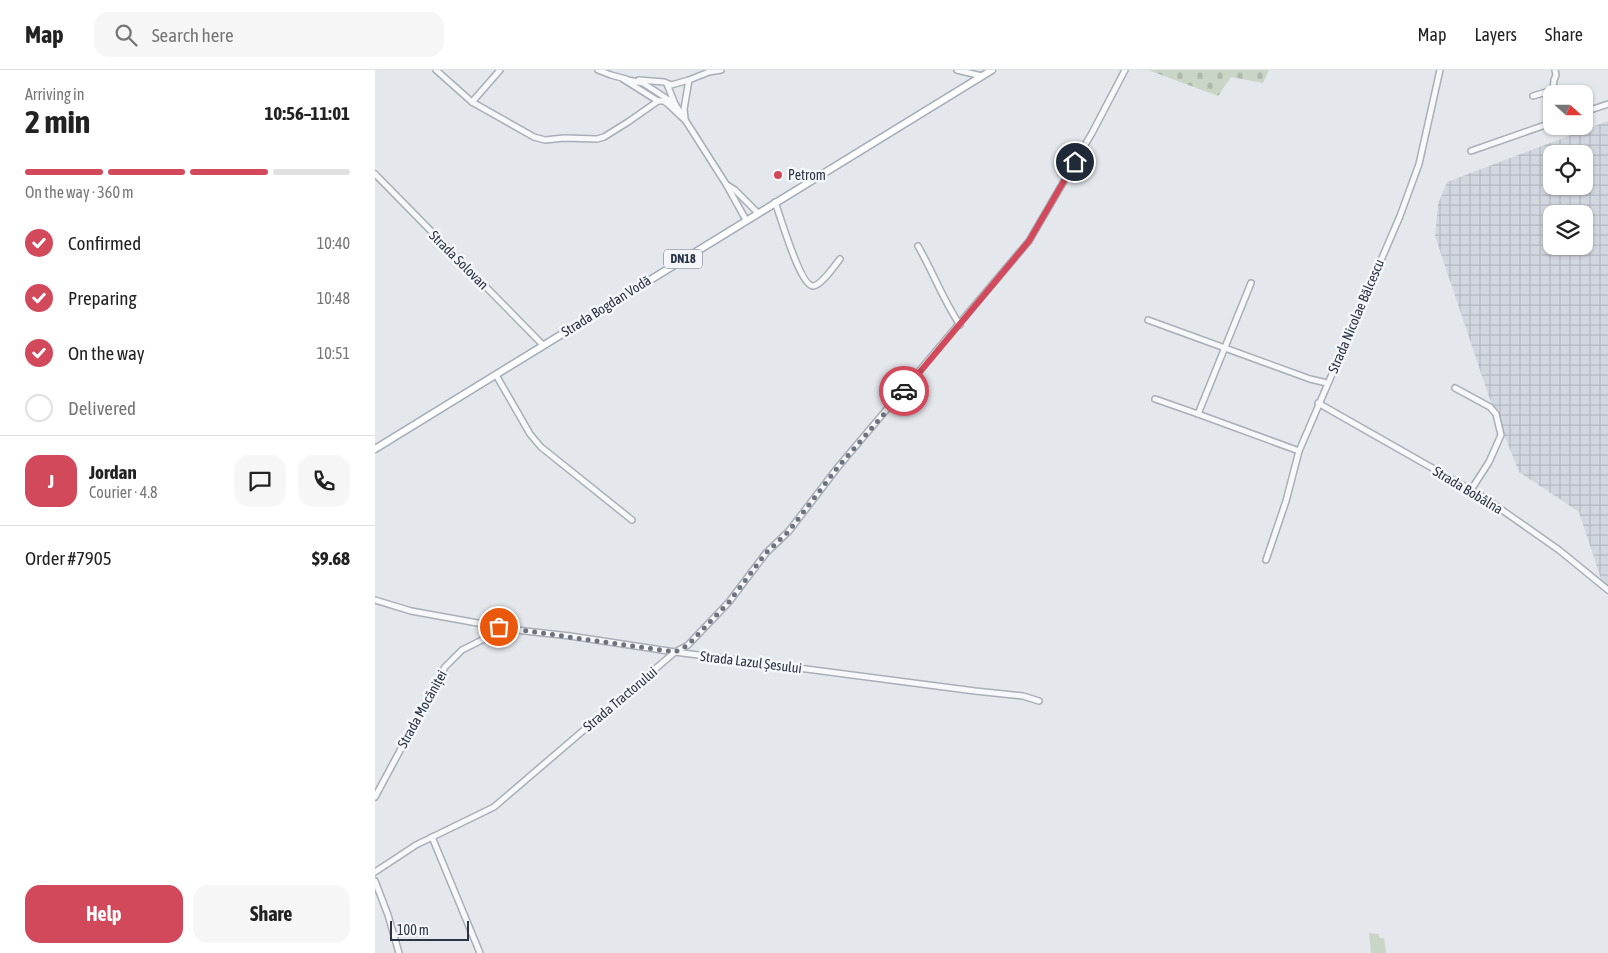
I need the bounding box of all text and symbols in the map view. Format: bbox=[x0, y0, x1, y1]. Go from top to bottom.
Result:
search box bbox=[94, 12, 444, 57]
text: Map bbox=[25, 21, 64, 48]
icon: search bbox=[112, 21, 140, 49]
text: Search here bbox=[152, 24, 234, 46]
text: Map bbox=[1417, 24, 1446, 45]
text: Layers bbox=[1474, 24, 1517, 45]
text: Share bbox=[1545, 24, 1583, 45]
text: Arriving in bbox=[25, 85, 85, 103]
north arrow bbox=[1543, 85, 1593, 135]
map controls bbox=[1543, 85, 1593, 255]
text: 10:56–11:01 bbox=[264, 102, 350, 124]
text: 2 min bbox=[25, 103, 90, 140]
pin bbox=[1054, 141, 1096, 183]
button: locate bbox=[1543, 145, 1593, 195]
icon: home bbox=[1061, 148, 1089, 176]
place label: Petrom bbox=[788, 167, 826, 183]
marker: Petrom bbox=[772, 169, 784, 181]
text: On the way · 360 m bbox=[25, 183, 134, 201]
button: layers bbox=[1543, 205, 1593, 255]
street label: Strada Solovan bbox=[426, 227, 492, 293]
icon: check bbox=[25, 229, 53, 257]
text: Confirmed bbox=[68, 232, 141, 254]
text: 10:40 bbox=[317, 234, 350, 252]
road number: DN18 bbox=[664, 250, 702, 268]
street label: Strada Nicolae Bălcescu bbox=[1325, 257, 1387, 375]
street label: Strada Bogdan Vodă bbox=[558, 272, 654, 340]
icon: check bbox=[25, 284, 53, 312]
text: Preparing bbox=[68, 287, 137, 309]
text: 10:48 bbox=[317, 289, 350, 307]
icon: check bbox=[25, 339, 53, 367]
text: On the way bbox=[68, 342, 145, 364]
text: 10:51 bbox=[317, 344, 350, 362]
courier bbox=[879, 366, 929, 416]
icon: car bbox=[890, 377, 918, 405]
text: Delivered bbox=[68, 397, 136, 419]
button: chat bbox=[234, 455, 286, 507]
button: phone bbox=[298, 455, 350, 507]
text: Jordan bbox=[89, 461, 137, 483]
street label: Strada Bobâlna bbox=[1430, 463, 1506, 517]
text: J bbox=[48, 470, 54, 492]
text: Courier · 4.8 bbox=[89, 483, 158, 501]
text: Order #7905 bbox=[25, 547, 112, 569]
text: $9.68 bbox=[312, 547, 350, 569]
pin bbox=[478, 606, 520, 648]
icon: bag bbox=[485, 613, 513, 641]
street label: Strada Lazul Șesului bbox=[699, 648, 803, 676]
street label: Strada Tractorului bbox=[580, 664, 660, 734]
street label: Strada Mocăniței bbox=[394, 667, 450, 751]
button: Help bbox=[25, 885, 183, 943]
button: Share bbox=[193, 885, 350, 943]
scale bar bbox=[390, 918, 469, 941]
text: 100 m bbox=[397, 922, 429, 938]

